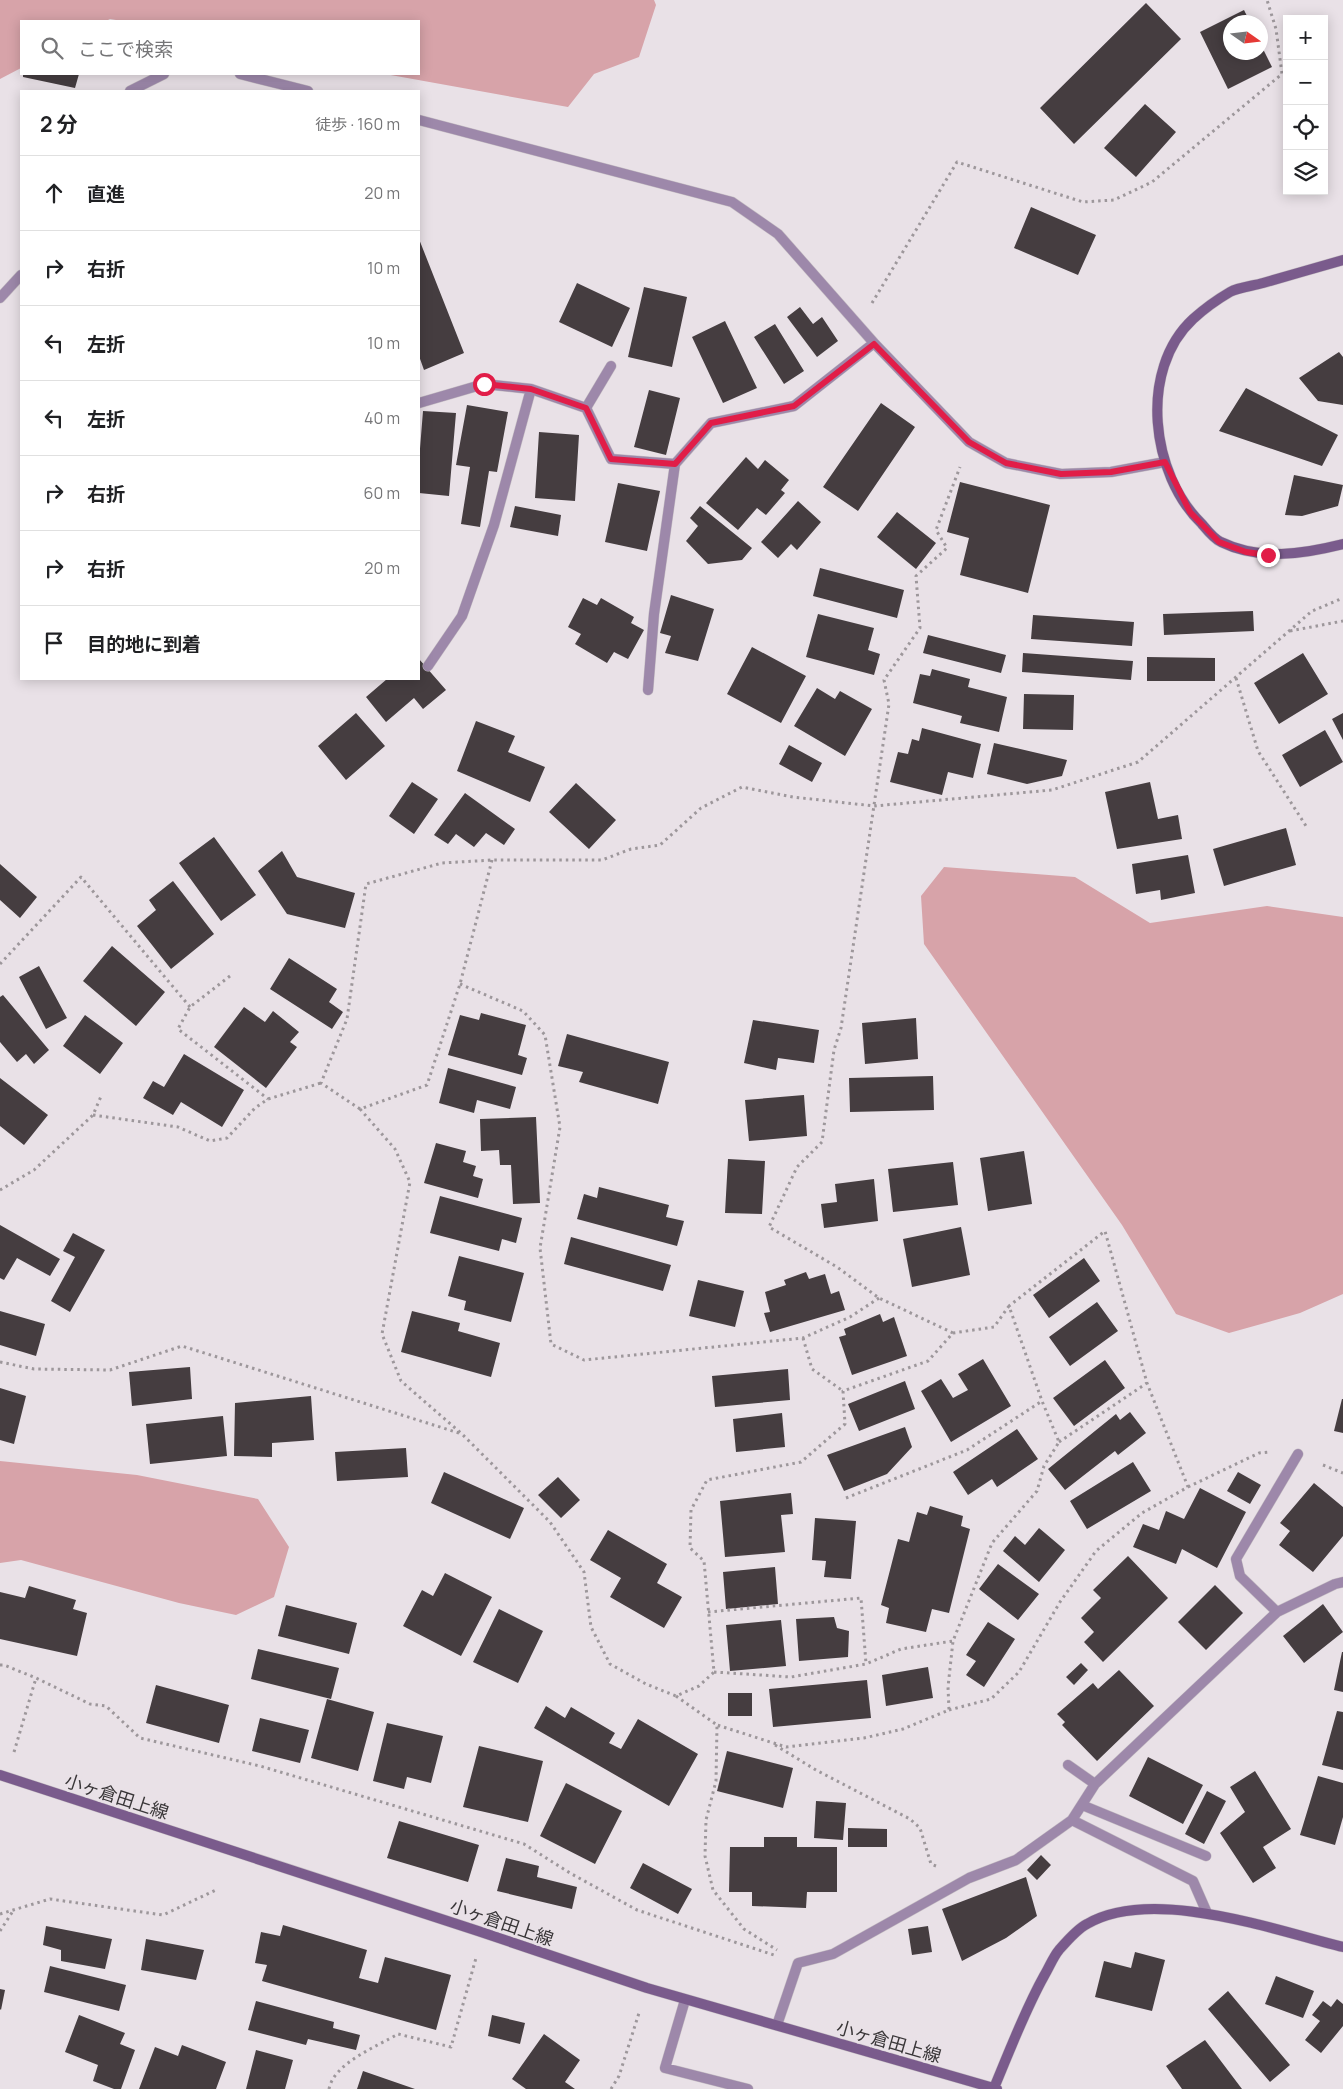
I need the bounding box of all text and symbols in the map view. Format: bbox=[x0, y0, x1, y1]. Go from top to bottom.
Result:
north arrow bbox=[1223, 15, 1268, 60]
map controls bbox=[1283, 15, 1328, 195]
button: + bbox=[1283, 15, 1328, 60]
search box bbox=[20, 20, 420, 75]
icon: search bbox=[38, 34, 66, 62]
text: ここで検索 bbox=[78, 36, 173, 62]
button: − bbox=[1283, 60, 1328, 105]
button: locate bbox=[1283, 105, 1328, 150]
text: 2 分 bbox=[40, 110, 78, 138]
text: 徒歩 · 160 m bbox=[315, 113, 400, 135]
button: layers bbox=[1283, 150, 1328, 195]
icon: ahead bbox=[40, 179, 68, 207]
text: 直進 bbox=[87, 181, 125, 207]
text: 20 m bbox=[364, 182, 400, 204]
icon: right bbox=[40, 254, 68, 282]
text: 右折 bbox=[87, 256, 125, 282]
text: 10 m bbox=[367, 257, 400, 279]
icon: left bbox=[40, 329, 68, 357]
text: 左折 bbox=[87, 331, 125, 357]
text: 10 m bbox=[367, 332, 400, 354]
route start bbox=[473, 373, 496, 396]
icon: left bbox=[40, 404, 68, 432]
text: 左折 bbox=[87, 406, 125, 432]
text: 40 m bbox=[364, 407, 400, 429]
icon: right bbox=[40, 479, 68, 507]
text: 右折 bbox=[87, 481, 125, 507]
text: 60 m bbox=[364, 482, 400, 504]
route end bbox=[1257, 544, 1280, 567]
icon: right bbox=[40, 554, 68, 582]
text: 右折 bbox=[87, 556, 125, 582]
text: 20 m bbox=[364, 557, 400, 579]
icon: arrive bbox=[40, 629, 68, 657]
text: 目的地に到着 bbox=[87, 631, 201, 657]
street label: 小ヶ倉田上線 bbox=[62, 1768, 172, 1824]
street label: 小ヶ倉田上線 bbox=[447, 1893, 557, 1951]
street label: 小ヶ倉田上線 bbox=[834, 2015, 944, 2067]

